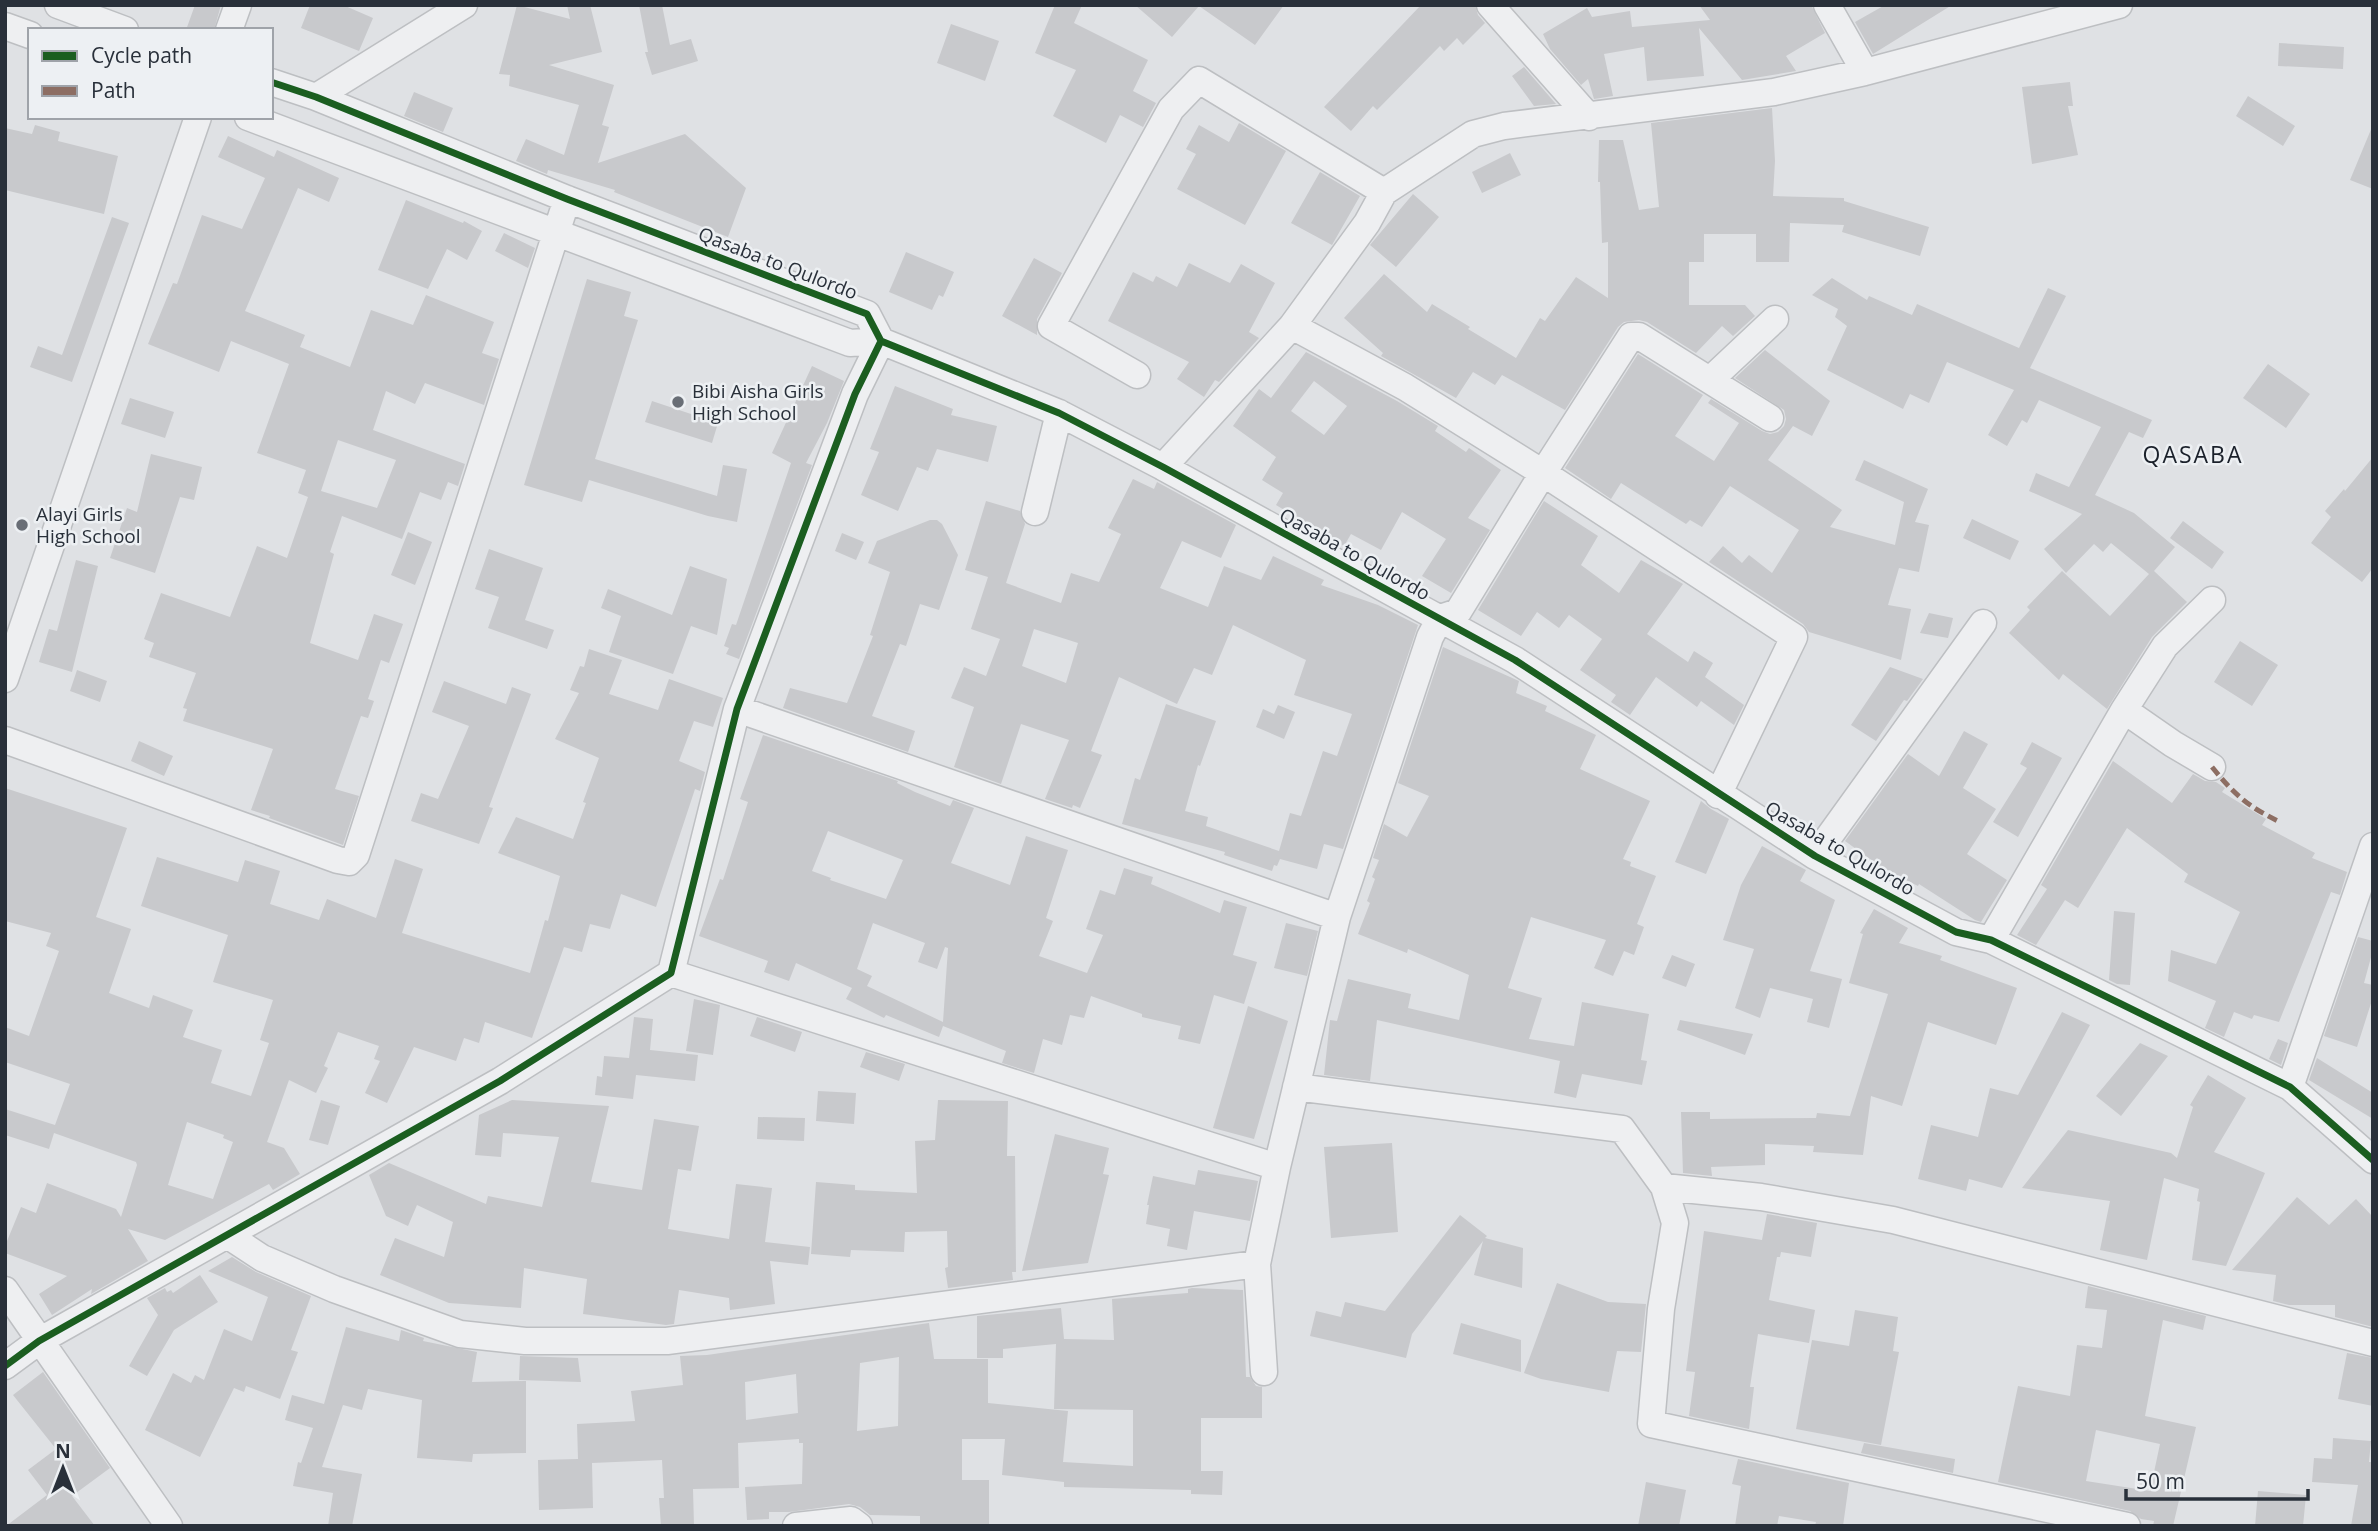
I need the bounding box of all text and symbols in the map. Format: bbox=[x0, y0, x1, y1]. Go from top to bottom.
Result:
legend bbox=[28, 28, 273, 119]
text: Cycle path bbox=[91, 41, 192, 69]
text: Path bbox=[91, 76, 136, 104]
street label: Qasaba to Qulordo bbox=[695, 221, 861, 305]
place label: Bibi Aisha Girls High School bbox=[692, 378, 824, 426]
marker: Bibi Aisha Girls High School bbox=[670, 394, 686, 410]
district label: QASABA bbox=[2143, 438, 2244, 470]
place label: Alayi Girls High School bbox=[36, 501, 141, 549]
street label: Qasaba to Qulordo bbox=[1275, 502, 1435, 606]
marker: Alayi Girls High School bbox=[14, 517, 30, 533]
street label: Qasaba to Qulordo bbox=[1760, 795, 1920, 901]
north arrow bbox=[28, 1433, 98, 1503]
text: N bbox=[55, 1438, 71, 1464]
scale bar bbox=[2126, 1458, 2308, 1502]
text: 50 m bbox=[2136, 1467, 2185, 1495]

